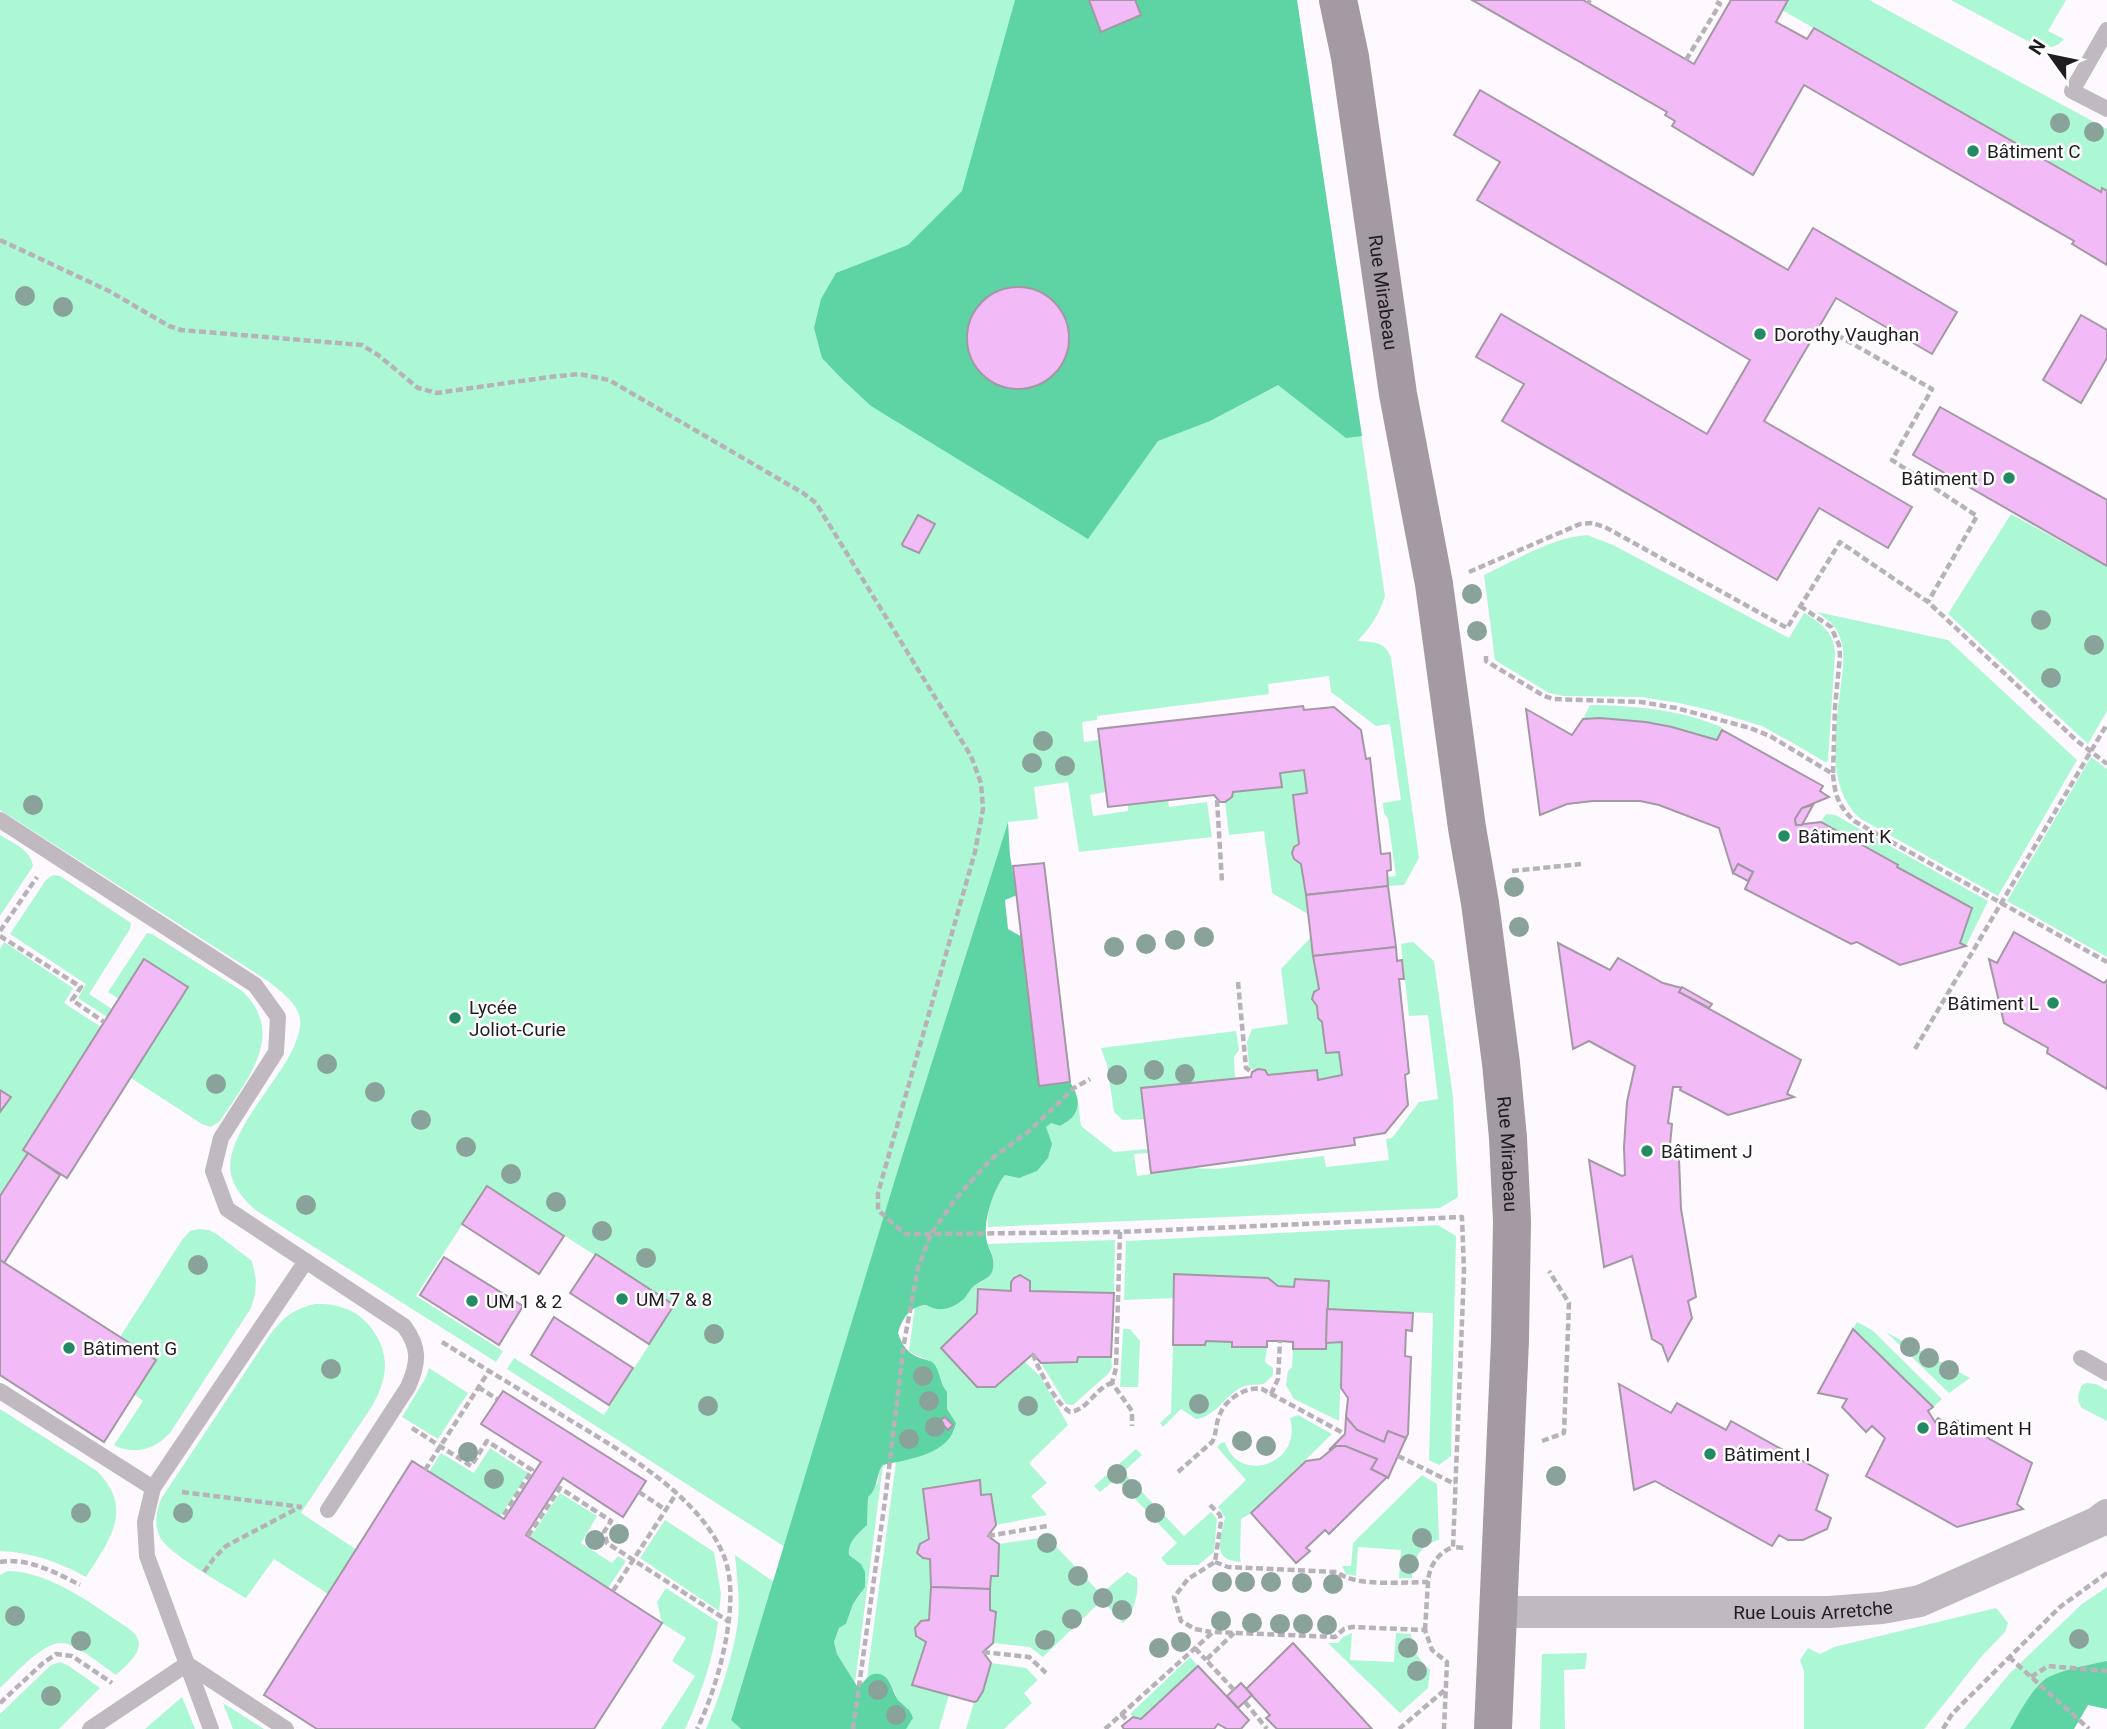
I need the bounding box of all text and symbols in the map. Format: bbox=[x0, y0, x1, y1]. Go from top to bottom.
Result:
north arrow bbox=[2016, 21, 2086, 91]
text: N bbox=[2024, 35, 2050, 59]
place label: Bâtiment C bbox=[1987, 140, 2081, 163]
marker: Bâtiment C bbox=[1965, 143, 1981, 159]
street label: Rue Mirabeau bbox=[1364, 233, 1403, 352]
place label: Dorothy Vaughan bbox=[1774, 323, 1919, 346]
marker: Dorothy Vaughan bbox=[1752, 326, 1768, 342]
place label: Bâtiment D bbox=[1901, 467, 1995, 490]
marker: Bâtiment D bbox=[2001, 470, 2017, 486]
place label: Bâtiment K bbox=[1798, 825, 1891, 848]
marker: Bâtiment K bbox=[1776, 828, 1792, 844]
place label: Bâtiment L bbox=[1948, 992, 2039, 1015]
marker: Bâtiment L bbox=[2045, 995, 2061, 1011]
place label: Lycée Joliot-Curie bbox=[469, 996, 566, 1041]
marker: Lycée Joliot-Curie bbox=[447, 1010, 463, 1026]
street label: Rue Mirabeau bbox=[1493, 1095, 1523, 1213]
place label: Bâtiment J bbox=[1661, 1140, 1753, 1163]
marker: Bâtiment J bbox=[1639, 1143, 1655, 1159]
place label: UM 7 & 8 bbox=[636, 1288, 712, 1311]
place label: UM 1 & 2 bbox=[486, 1290, 562, 1313]
marker: UM 7 & 8 bbox=[614, 1291, 630, 1307]
marker: UM 1 & 2 bbox=[464, 1293, 480, 1309]
place label: Bâtiment G bbox=[83, 1337, 177, 1360]
marker: Bâtiment G bbox=[61, 1340, 77, 1356]
place label: Bâtiment H bbox=[1937, 1417, 2032, 1440]
marker: Bâtiment H bbox=[1915, 1420, 1931, 1436]
place label: Bâtiment I bbox=[1724, 1443, 1810, 1466]
marker: Bâtiment I bbox=[1702, 1446, 1718, 1462]
street label: Rue Louis Arretche bbox=[1733, 1595, 1895, 1624]

